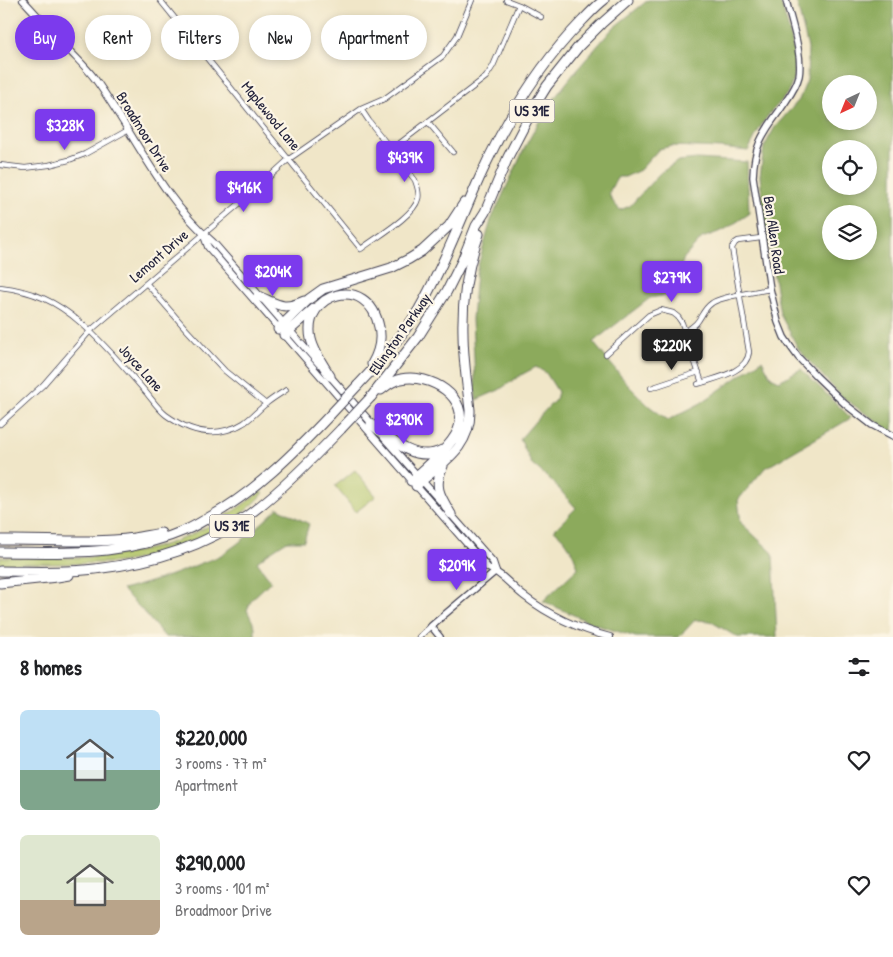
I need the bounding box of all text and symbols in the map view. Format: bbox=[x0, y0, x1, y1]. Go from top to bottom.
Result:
chip: Buy bbox=[15, 15, 75, 60]
chip: Rent bbox=[85, 15, 151, 60]
chip: Filters bbox=[161, 15, 239, 60]
chip: New bbox=[249, 15, 311, 60]
chip: Apartment bbox=[321, 15, 427, 60]
north arrow bbox=[822, 75, 878, 130]
map controls bbox=[822, 75, 877, 260]
street label: Maplewood Lane bbox=[237, 77, 306, 155]
street label: Broadmoor Drive bbox=[111, 88, 177, 176]
road number: US 31E bbox=[510, 100, 554, 122]
pin: $328K bbox=[30, 108, 100, 151]
text: $328K bbox=[46, 114, 84, 136]
pin: $439K bbox=[370, 140, 440, 183]
button: locate bbox=[822, 140, 877, 195]
text: $439K bbox=[387, 146, 423, 168]
pin: $416K bbox=[209, 170, 279, 213]
text: $416K bbox=[227, 176, 261, 198]
street label: Ben Allen Road bbox=[759, 195, 790, 275]
button: layers bbox=[822, 205, 877, 260]
street label: Lemont Drive bbox=[125, 224, 193, 287]
pin: $204K bbox=[238, 254, 308, 297]
text: $204K bbox=[254, 260, 292, 282]
pin: $279K bbox=[637, 260, 707, 303]
text: $279K bbox=[653, 266, 691, 288]
street label: Ellington Parkway bbox=[364, 289, 436, 379]
pin: $220K bbox=[637, 328, 707, 371]
text: $220K bbox=[653, 334, 691, 356]
street label: Joyce Lane bbox=[114, 339, 168, 396]
pin: $290K bbox=[369, 402, 439, 445]
text: $290K bbox=[385, 408, 423, 430]
road number: US 31E bbox=[210, 514, 254, 538]
pin: $209K bbox=[422, 548, 492, 591]
text: $209K bbox=[438, 554, 476, 576]
text: 8 homes bbox=[20, 653, 82, 682]
icon: filters bbox=[845, 653, 873, 681]
text: $220,000 bbox=[175, 723, 247, 752]
icon: home bbox=[60, 730, 120, 790]
icon: heart bbox=[845, 746, 873, 774]
text: 3 rooms · 77 m² bbox=[175, 752, 267, 774]
text: Apartment bbox=[175, 774, 238, 796]
text: $290,000 bbox=[175, 848, 245, 877]
icon: home bbox=[60, 855, 120, 915]
icon: heart bbox=[845, 871, 873, 899]
text: 3 rooms · 101 m² bbox=[175, 877, 270, 899]
text: Broadmoor Drive bbox=[175, 899, 272, 921]

